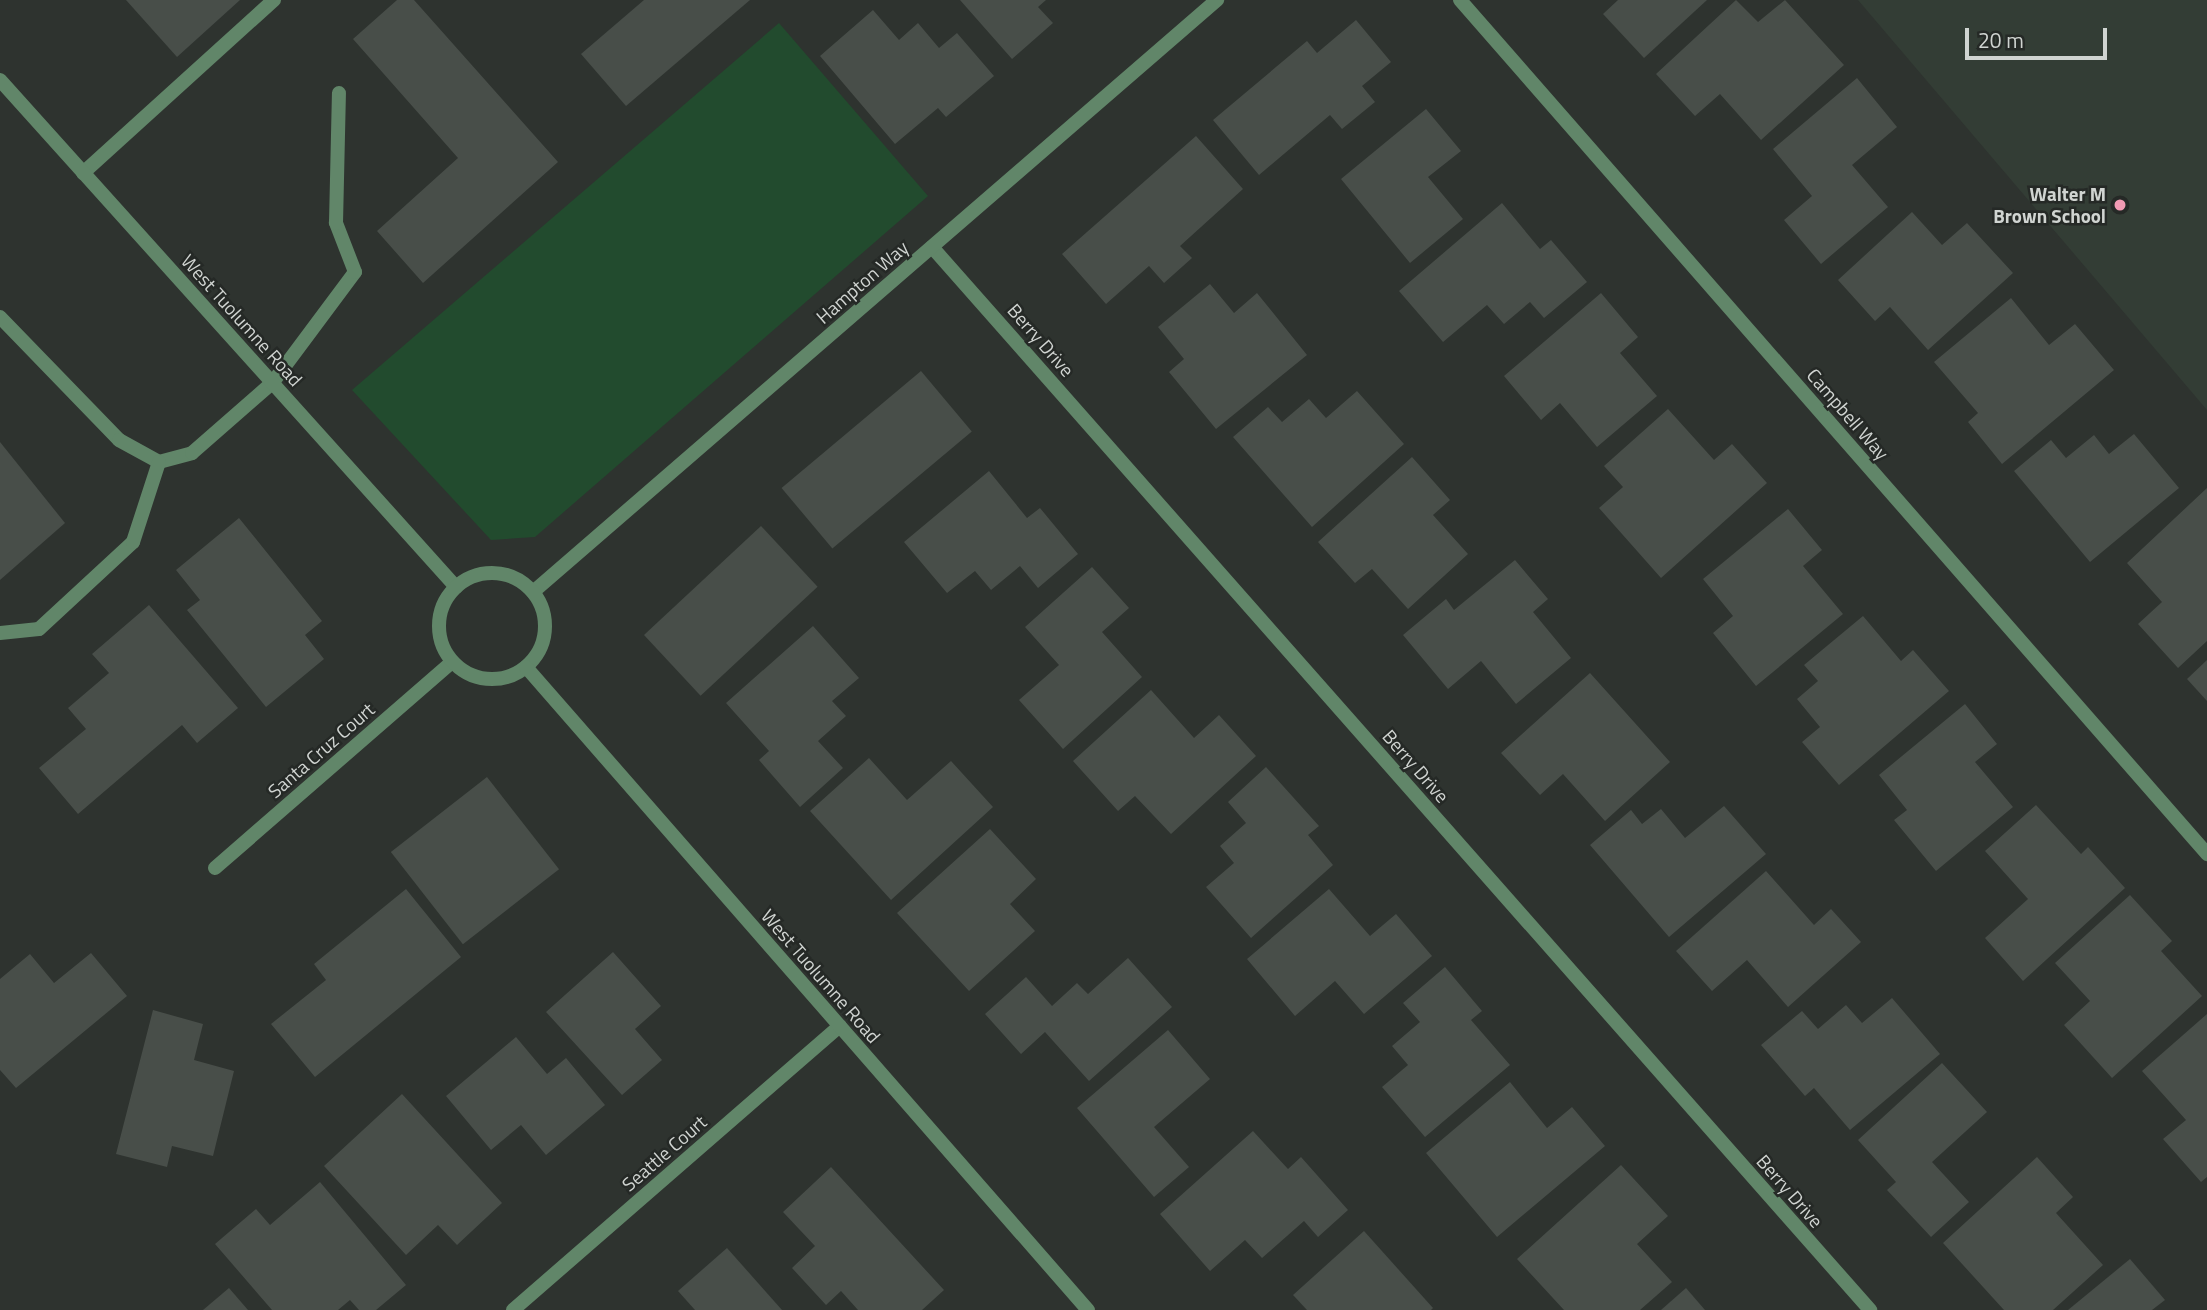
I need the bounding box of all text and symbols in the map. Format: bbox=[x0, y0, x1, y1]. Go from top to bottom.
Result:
scale bar bbox=[1969, 14, 2111, 58]
text: 20 m bbox=[1978, 24, 2024, 56]
place label: Walter M Brown School bbox=[1993, 183, 2106, 227]
marker: Walter M Brown School bbox=[2112, 197, 2128, 213]
street label: Hampton Way bbox=[811, 236, 913, 328]
street label: West Tuolumne Road bbox=[177, 249, 307, 391]
street label: Berry Drive bbox=[1003, 299, 1079, 381]
street label: Campbell Way bbox=[1802, 364, 1894, 464]
street label: Santa Cruz Court bbox=[263, 698, 379, 802]
street label: Berry Drive bbox=[1378, 725, 1454, 807]
street label: West Tuolumne Road bbox=[757, 904, 885, 1048]
street label: Seattle Court bbox=[617, 1110, 711, 1196]
street label: Berry Drive bbox=[1752, 1150, 1828, 1232]

